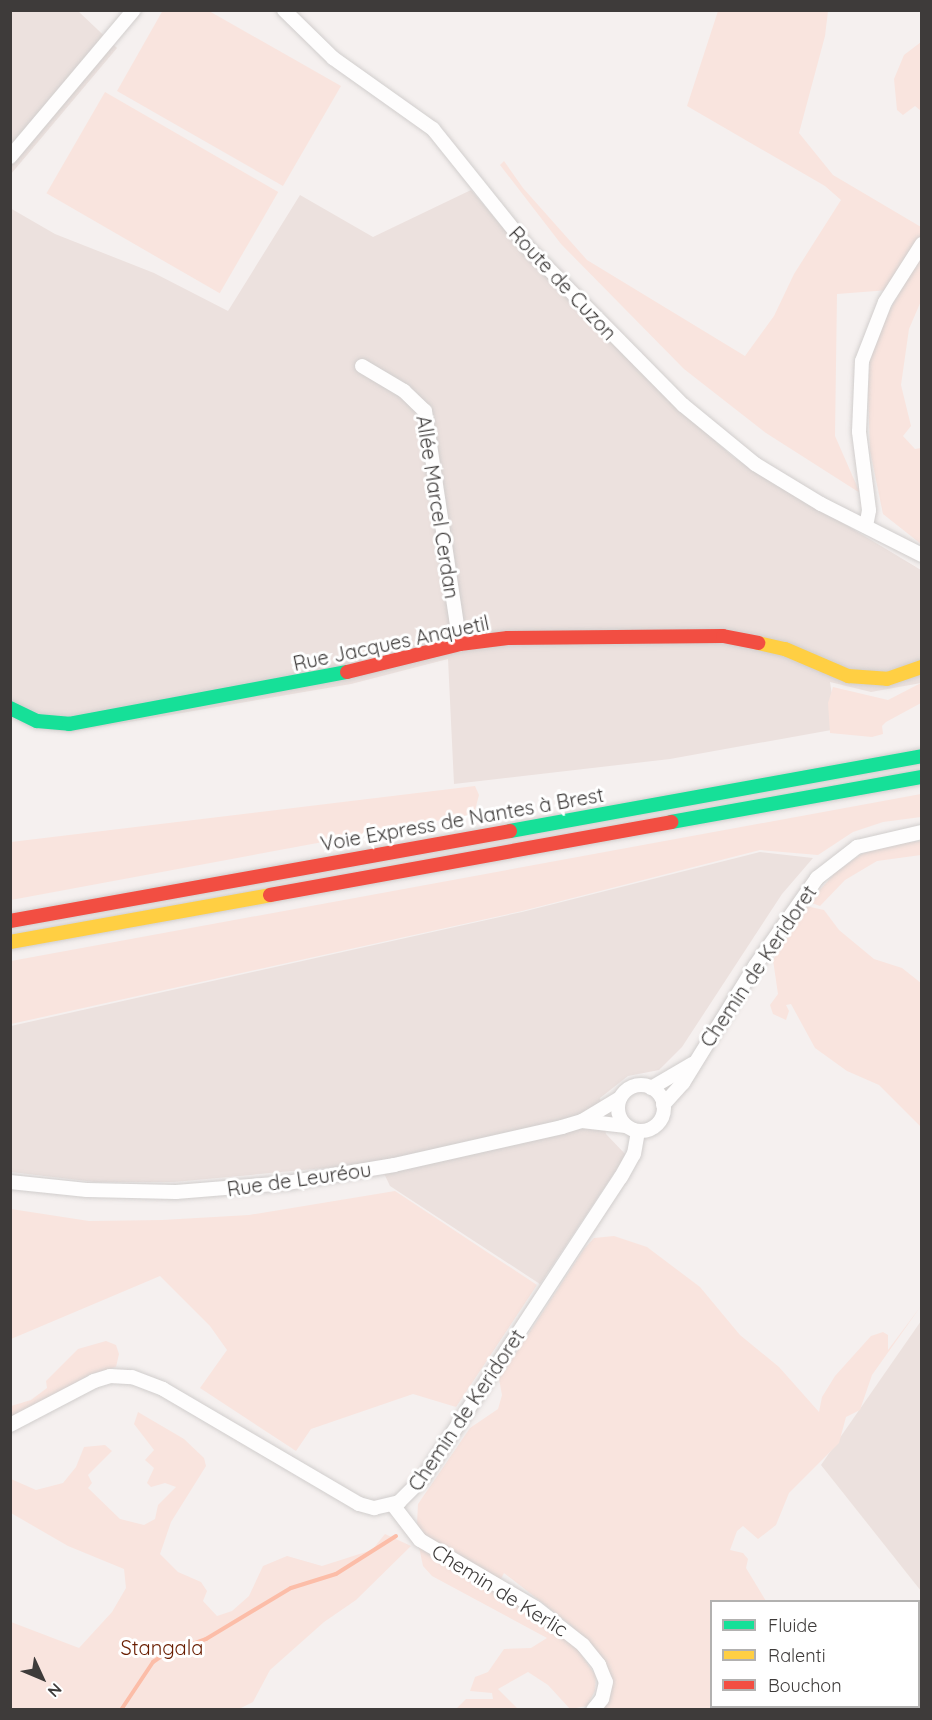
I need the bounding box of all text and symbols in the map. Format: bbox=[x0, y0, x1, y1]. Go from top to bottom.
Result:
street label: Route de Cuzon bbox=[504, 221, 622, 345]
street label: Allée Marcel Cerdan bbox=[412, 414, 464, 600]
street label: Rue Jacques Anquetil bbox=[291, 610, 491, 676]
street label: Voie Express de Nantes à Brest bbox=[319, 782, 605, 856]
street label: Chemin de Keridoret bbox=[695, 881, 821, 1051]
street label: Rue de Leuréou bbox=[225, 1157, 373, 1201]
street label: Chemin de Keridoret bbox=[403, 1325, 529, 1495]
street label: Chemin de Kerlic bbox=[428, 1539, 572, 1641]
legend bbox=[710, 1600, 920, 1708]
text: Fluide bbox=[768, 1614, 817, 1637]
park label: Stangala bbox=[121, 1635, 203, 1659]
text: Ralenti bbox=[768, 1644, 826, 1667]
north arrow bbox=[12, 1648, 72, 1708]
text: Bouchon bbox=[768, 1674, 842, 1697]
text: N bbox=[44, 1679, 66, 1702]

